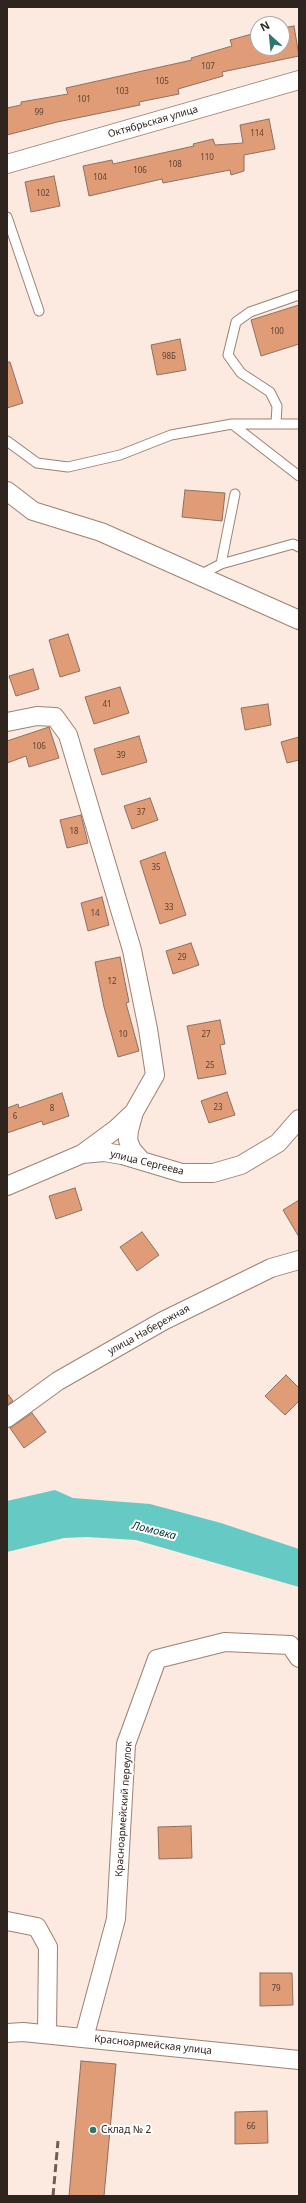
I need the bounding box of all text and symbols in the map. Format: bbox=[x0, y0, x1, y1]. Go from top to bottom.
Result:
north arrow bbox=[250, 16, 290, 56]
text: N bbox=[257, 17, 272, 34]
house number: 107 bbox=[201, 62, 215, 72]
house number: 105 bbox=[155, 77, 169, 87]
house number: 103 bbox=[115, 87, 129, 97]
house number: 101 bbox=[77, 95, 91, 105]
street label: Октябрьская улица bbox=[107, 103, 199, 141]
house number: 99 bbox=[34, 108, 44, 118]
house number: 114 bbox=[250, 129, 264, 139]
house number: 110 bbox=[200, 153, 214, 163]
house number: 108 bbox=[168, 160, 182, 170]
house number: 106 bbox=[133, 166, 147, 176]
house number: 104 bbox=[93, 173, 107, 183]
house number: 102 bbox=[36, 189, 50, 199]
house number: 100 bbox=[270, 327, 284, 337]
house number: 98Б bbox=[162, 352, 176, 362]
house number: 41 bbox=[102, 700, 112, 710]
house number: 106 bbox=[32, 742, 46, 752]
house number: 39 bbox=[116, 751, 126, 761]
house number: 37 bbox=[136, 808, 146, 818]
house number: 18 bbox=[69, 827, 79, 837]
house number: 35 bbox=[151, 863, 161, 873]
house number: 33 bbox=[164, 903, 174, 913]
house number: 14 bbox=[90, 909, 100, 919]
house number: 29 bbox=[177, 953, 187, 963]
house number: 12 bbox=[107, 977, 117, 987]
house number: 10 bbox=[118, 1030, 128, 1040]
house number: 27 bbox=[201, 1030, 211, 1040]
house number: 25 bbox=[205, 1061, 215, 1071]
house number: 23 bbox=[213, 1103, 223, 1113]
house number: 8 bbox=[50, 1104, 54, 1114]
house number: 6 bbox=[13, 1112, 17, 1122]
street label: улица Сергеева bbox=[109, 1148, 185, 1178]
street label: улица Набережная bbox=[106, 1302, 192, 1358]
water label: Ломовка bbox=[131, 1519, 177, 1543]
street label: Красноармейский переулок bbox=[113, 1741, 135, 1877]
house number: 79 bbox=[271, 1984, 281, 1994]
street label: Красноармейская улица bbox=[94, 2033, 212, 2057]
house number: 66 bbox=[246, 2122, 256, 2132]
place label: Склад № 2 bbox=[101, 2124, 151, 2136]
marker: Склад № 2 bbox=[88, 2125, 98, 2135]

